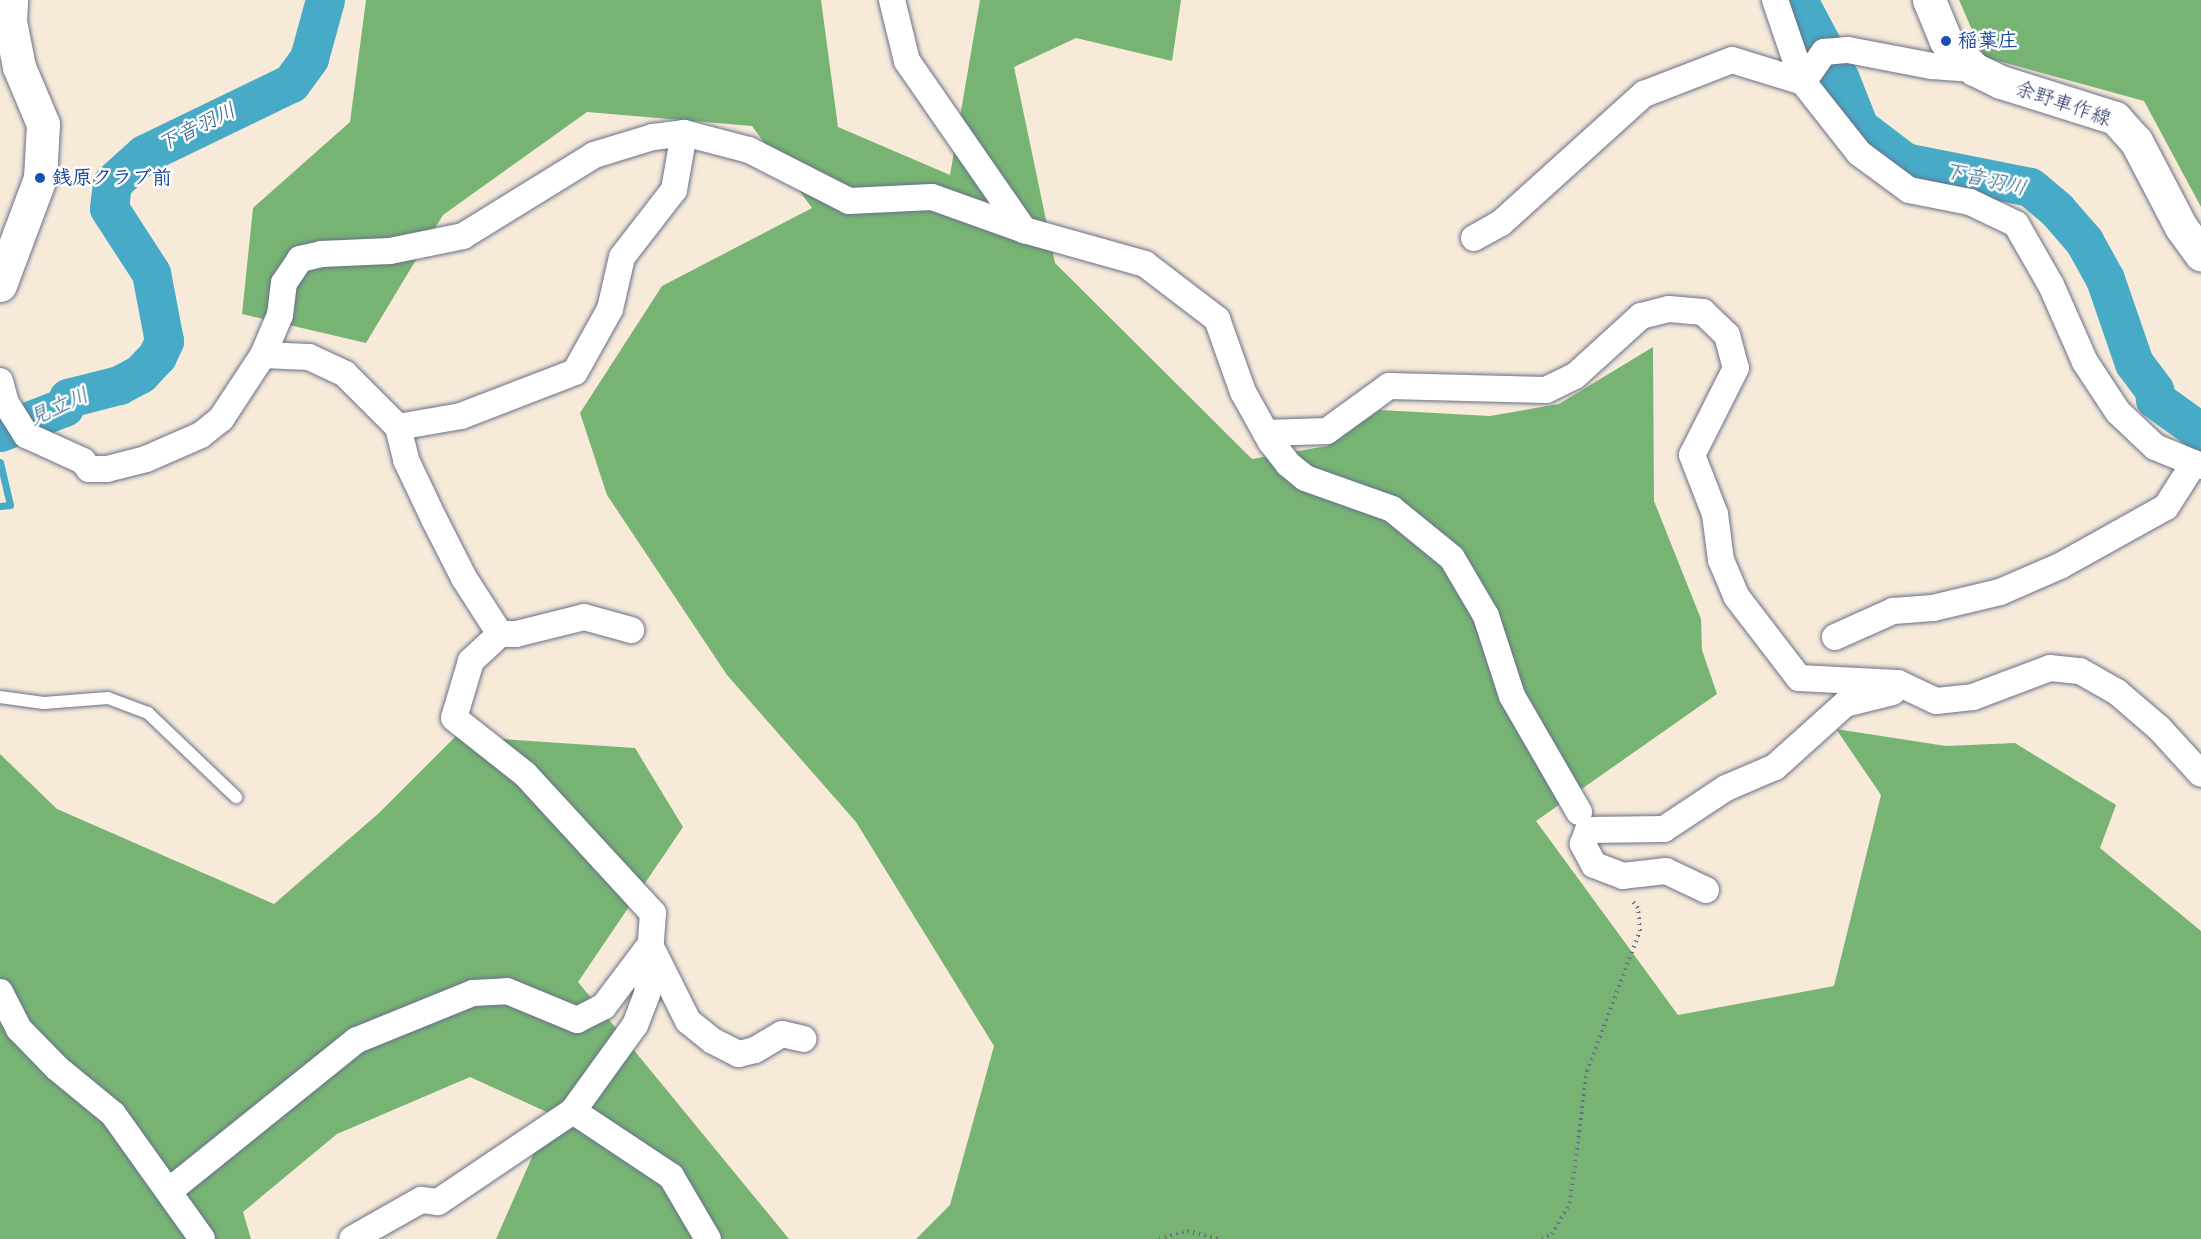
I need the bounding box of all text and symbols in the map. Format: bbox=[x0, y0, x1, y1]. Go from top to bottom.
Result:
place label: 稲葉庄 bbox=[1958, 29, 2018, 53]
marker: 稲葉庄 bbox=[1939, 34, 1953, 48]
street label: 余野車作線 bbox=[2012, 76, 2114, 132]
water label: 下音羽川 bbox=[154, 98, 240, 158]
water label: 下音羽川 bbox=[1941, 158, 2029, 202]
place label: 銭原クラブ前 bbox=[52, 166, 172, 190]
marker: 銭原クラブ前 bbox=[33, 171, 47, 185]
water label: 見立川 bbox=[25, 383, 93, 431]

